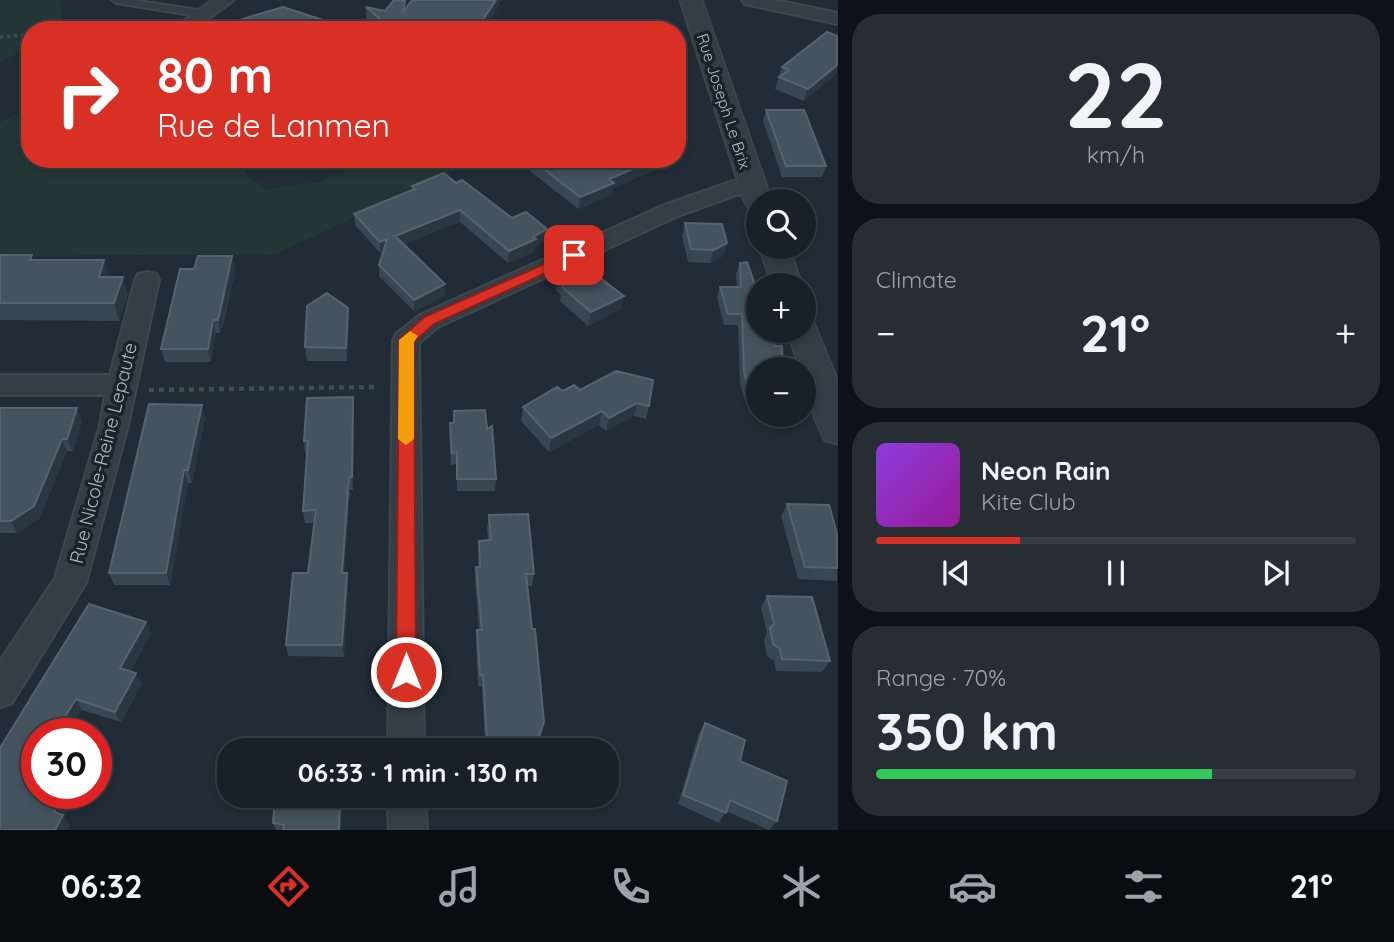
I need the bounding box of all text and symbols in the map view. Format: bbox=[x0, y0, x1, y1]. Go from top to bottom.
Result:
street label: Rue Joseph Le Brix bbox=[693, 31, 755, 172]
text: 22 bbox=[1064, 37, 1168, 151]
text: 80 m bbox=[157, 44, 273, 105]
icon: right bbox=[42, 49, 133, 140]
text: Rue de Lanmen bbox=[157, 105, 390, 145]
text: km/h bbox=[1087, 140, 1145, 169]
map controls bbox=[746, 189, 816, 427]
button: search bbox=[746, 189, 816, 259]
pin bbox=[544, 225, 604, 285]
icon: arrive bbox=[555, 236, 593, 274]
text: Climate bbox=[876, 265, 957, 294]
button: + bbox=[746, 273, 816, 343]
text: 21° bbox=[1080, 300, 1150, 365]
text: − bbox=[876, 309, 896, 357]
text: + bbox=[1335, 309, 1356, 357]
street label: Rue Nicole-Reine Lepaute bbox=[64, 340, 142, 566]
button: − bbox=[746, 357, 816, 427]
text: Neon Rain bbox=[981, 454, 1110, 487]
text: Kite Club bbox=[981, 487, 1076, 516]
icon: previous bbox=[937, 554, 975, 592]
icon: pause bbox=[1097, 554, 1135, 592]
icon: next bbox=[1257, 554, 1295, 592]
position arrow bbox=[369, 635, 443, 709]
text: Range · 70% bbox=[876, 663, 1006, 692]
text: 350 km bbox=[876, 698, 1058, 763]
speed limit sign: 30 bbox=[21, 718, 112, 809]
text: 06:33 · 1 min · 130 m bbox=[298, 756, 538, 789]
icon: directions bbox=[264, 862, 313, 911]
icon: music bbox=[435, 862, 484, 911]
icon: phone bbox=[606, 862, 655, 911]
icon: climate bbox=[777, 862, 826, 911]
icon: car bbox=[948, 862, 997, 911]
icon: filters bbox=[1119, 862, 1168, 911]
text: 06:32 bbox=[61, 866, 142, 906]
text: 21° bbox=[1290, 866, 1333, 906]

